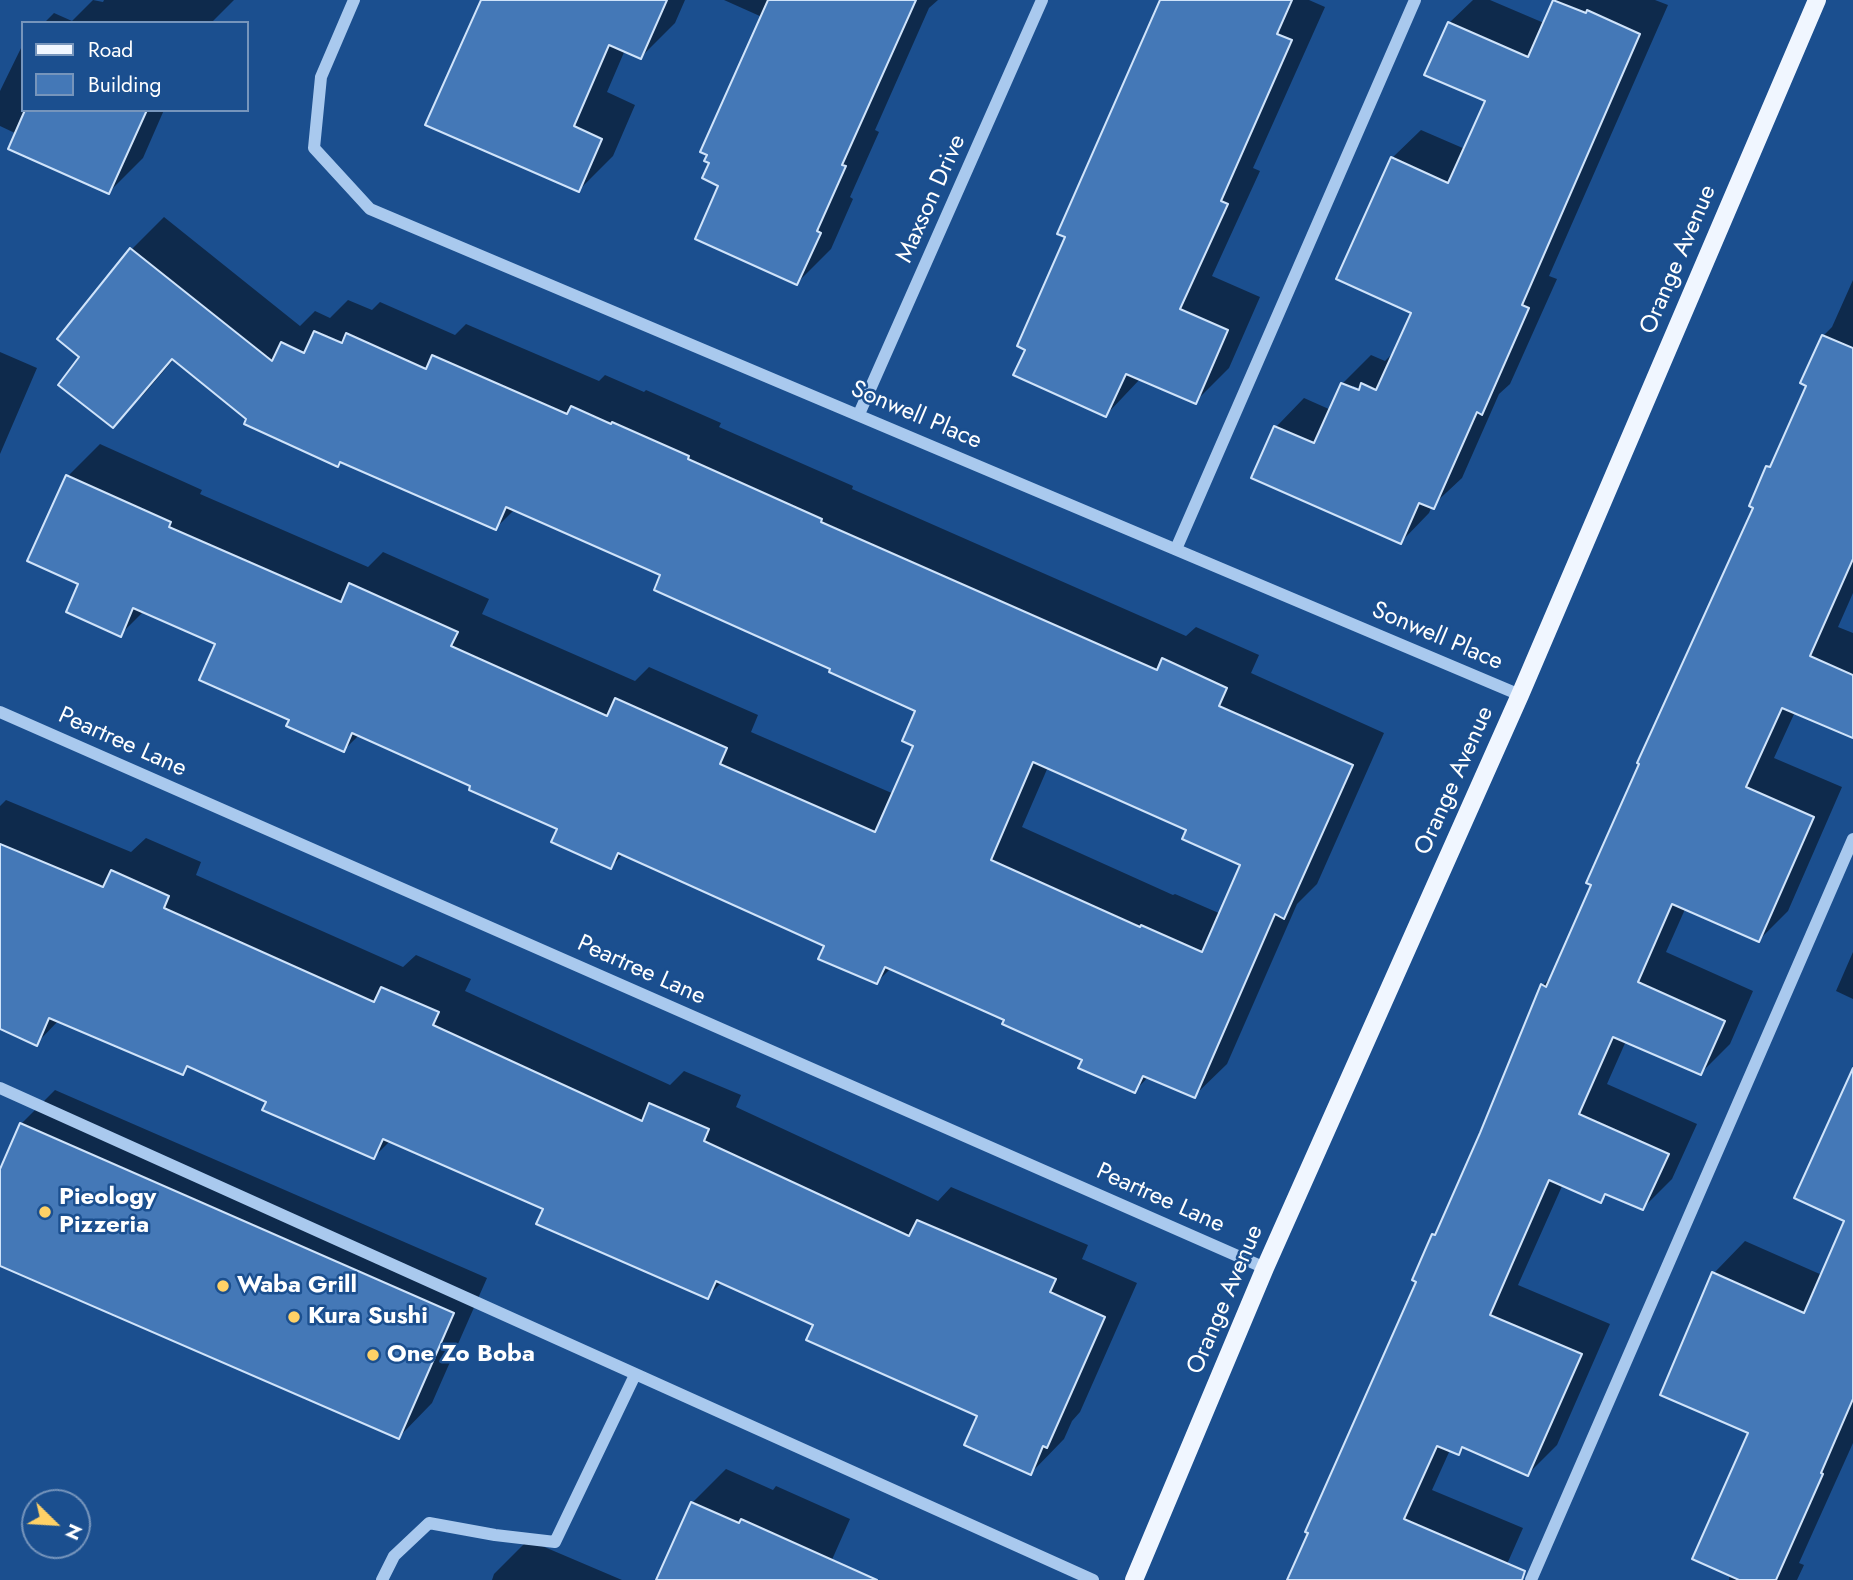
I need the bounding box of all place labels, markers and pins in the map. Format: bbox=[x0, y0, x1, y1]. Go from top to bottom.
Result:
place label: Pieology Pizzeria bbox=[59, 1184, 156, 1240]
marker: Pieology Pizzeria bbox=[37, 1204, 53, 1220]
place label: Waba Grill bbox=[237, 1272, 357, 1300]
marker: Waba Grill bbox=[215, 1278, 231, 1294]
place label: Kura Sushi bbox=[308, 1303, 428, 1331]
marker: Kura Sushi bbox=[286, 1309, 302, 1325]
place label: One Zo Boba bbox=[387, 1341, 535, 1369]
marker: One Zo Boba bbox=[365, 1347, 381, 1363]

